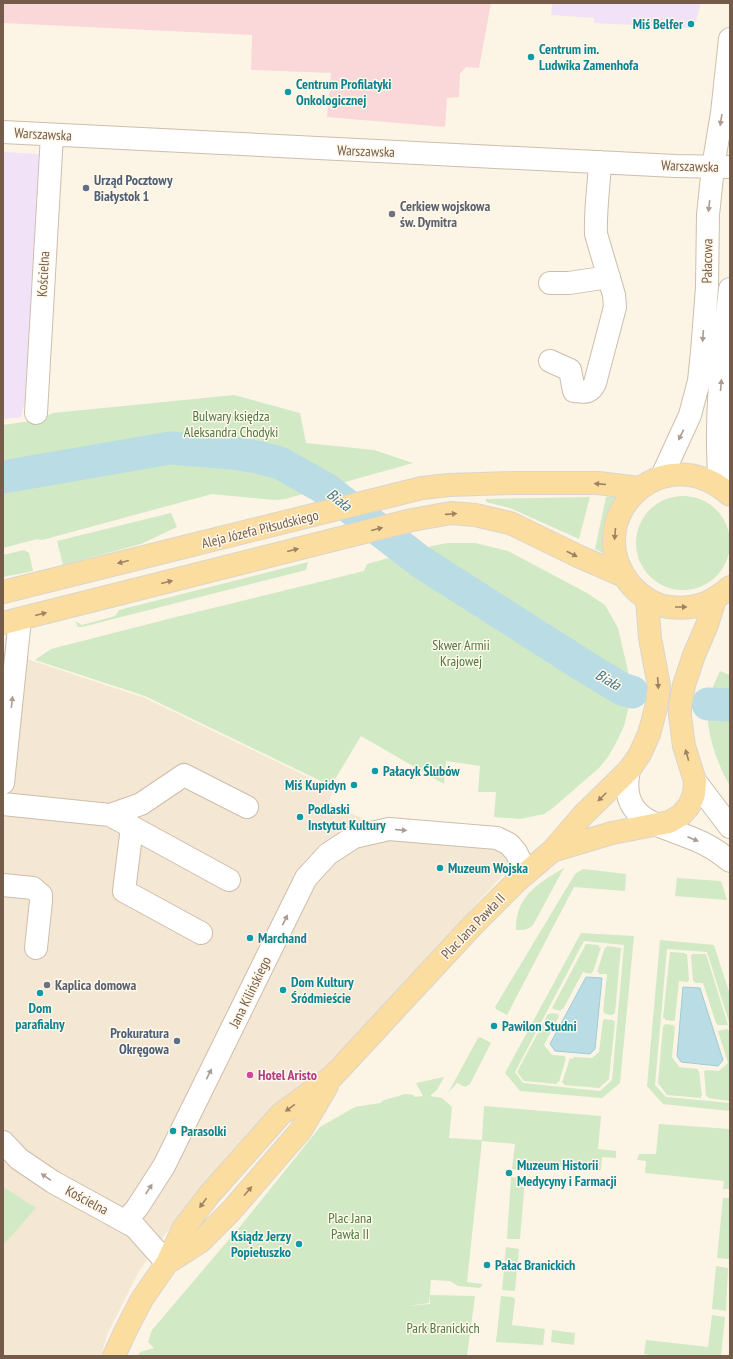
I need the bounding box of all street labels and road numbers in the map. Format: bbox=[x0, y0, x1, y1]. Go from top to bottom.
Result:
street label: Warszawska bbox=[14, 124, 72, 144]
street label: Warszawska bbox=[337, 141, 395, 161]
street label: Warszawska bbox=[661, 156, 719, 176]
street label: Pałacowa bbox=[698, 238, 716, 284]
street label: Kościelna bbox=[33, 251, 53, 297]
street label: Aleja Józefa Piłsudskiego bbox=[200, 506, 320, 552]
street label: Plac Jana Pawła II bbox=[437, 889, 509, 963]
street label: Jana Kilińskiego bbox=[225, 953, 275, 1031]
street label: Kościelna bbox=[62, 1181, 112, 1219]

